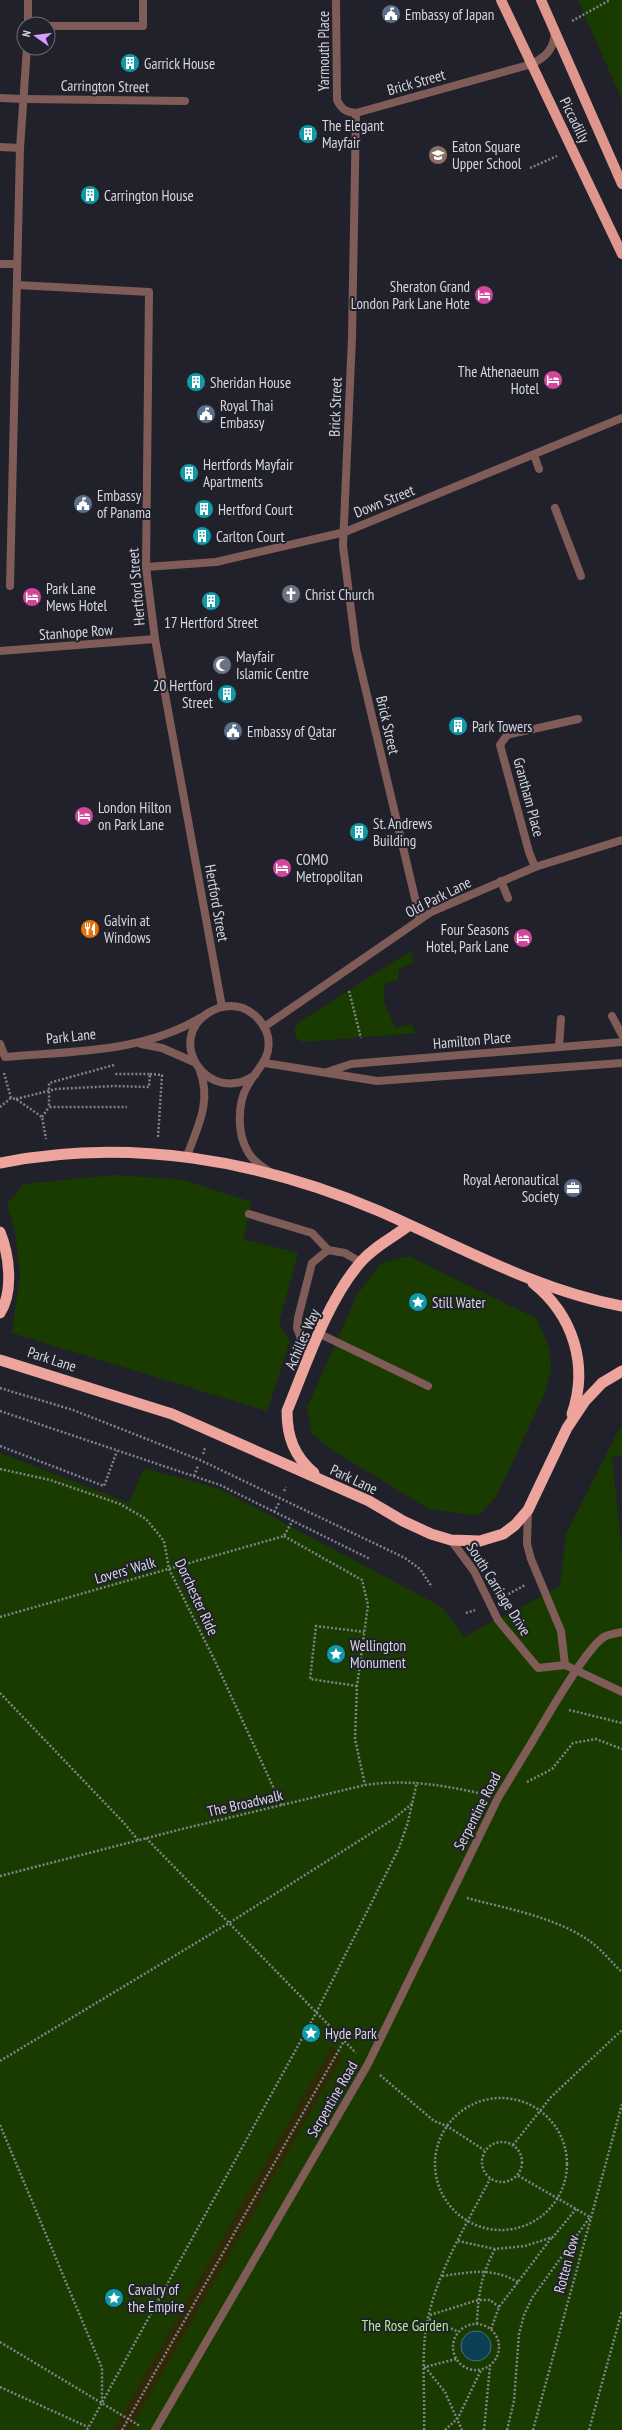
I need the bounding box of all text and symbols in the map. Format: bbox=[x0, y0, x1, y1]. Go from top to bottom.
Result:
public building icon: Embassy of Japan bbox=[380, 3, 402, 25]
place label: Embassy of Japan bbox=[405, 5, 494, 24]
street label: Yarmouth Place bbox=[314, 11, 333, 91]
north arrow bbox=[16, 16, 56, 56]
text: N bbox=[19, 29, 34, 38]
building icon: Garrick House bbox=[119, 52, 141, 74]
place label: Garrick House bbox=[144, 54, 215, 73]
street label: Brick Street bbox=[385, 65, 447, 99]
street label: Carrington Street bbox=[61, 76, 149, 96]
street label: Piccadilly bbox=[556, 94, 594, 146]
place label: The Elegant Mayfair bbox=[322, 116, 384, 152]
building icon: The Elegant Mayfair bbox=[297, 123, 319, 145]
place label: Eaton Square Upper School bbox=[452, 137, 522, 173]
school or university icon: Eaton Square Upper School bbox=[427, 144, 449, 166]
building icon: Carrington House bbox=[79, 184, 101, 206]
place label: Carrington House bbox=[104, 186, 194, 205]
place label: Sheraton Grand London Park Lane Hote bbox=[351, 277, 470, 313]
hotel icon: Sheraton Grand London Park Lane Hote bbox=[473, 284, 495, 306]
place label: The Athenaeum Hotel bbox=[458, 362, 540, 398]
hotel icon: The Athenaeum Hotel bbox=[542, 369, 564, 391]
building icon: Sheridan House bbox=[185, 371, 207, 393]
place label: Sheridan House bbox=[210, 373, 291, 392]
street label: Brick Street bbox=[324, 377, 346, 437]
place label: Royal Thai Embassy bbox=[220, 396, 273, 432]
public building icon: Royal Thai Embassy bbox=[195, 403, 217, 425]
place label: Hertfords Mayfair Apartments bbox=[203, 455, 294, 491]
building icon: Hertfords Mayfair Apartments bbox=[178, 462, 200, 484]
street label: Down Street bbox=[351, 480, 417, 522]
place label: Embassy of Panama bbox=[97, 486, 151, 522]
public building icon: Embassy of Panama bbox=[72, 493, 94, 515]
building icon: Hertford Court bbox=[193, 498, 215, 520]
place label: Hertford Court bbox=[218, 500, 293, 519]
building icon: Carlton Court bbox=[191, 525, 213, 547]
place label: Carlton Court bbox=[216, 527, 285, 546]
street label: Hertford Street bbox=[123, 547, 149, 627]
place label: Park Lane Mews Hotel bbox=[46, 579, 107, 615]
church icon: Christ Church bbox=[280, 583, 302, 605]
place label: Christ Church bbox=[305, 585, 374, 604]
hotel icon: Park Lane Mews Hotel bbox=[21, 586, 43, 608]
building icon: 17 Hertford Street bbox=[200, 590, 222, 612]
place label: 17 Hertford Street bbox=[164, 613, 258, 632]
street label: Stanhope Row bbox=[38, 620, 114, 644]
place label: Mayfair Islamic Centre bbox=[236, 647, 309, 683]
mosque icon: Mayfair Islamic Centre bbox=[211, 654, 233, 676]
place label: 20 Hertford Street bbox=[153, 676, 213, 712]
building icon: 20 Hertford Street bbox=[216, 683, 238, 705]
street label: Brick Street bbox=[372, 694, 404, 756]
building icon: Park Towers bbox=[447, 715, 469, 737]
place label: Park Towers bbox=[472, 717, 532, 736]
public building icon: Embassy of Qatar bbox=[222, 720, 244, 742]
place label: Embassy of Qatar bbox=[247, 722, 337, 741]
street label: Grantham Place bbox=[509, 755, 549, 839]
place label: London Hilton on Park Lane bbox=[98, 798, 171, 834]
hotel icon: London Hilton on Park Lane bbox=[73, 805, 95, 827]
place label: St. Andrews Building bbox=[373, 814, 432, 850]
building icon: St. Andrews Building bbox=[348, 821, 370, 843]
place label: COMO Metropolitan bbox=[296, 850, 363, 886]
hotel icon: COMO Metropolitan bbox=[271, 857, 293, 879]
street label: Hertford Street bbox=[201, 863, 233, 943]
street label: Old Park Lane bbox=[402, 872, 474, 922]
place label: Galvin at Windows bbox=[104, 911, 151, 947]
restaurant icon: Galvin at Windows bbox=[79, 918, 101, 940]
place label: Four Seasons Hotel, Park Lane bbox=[426, 920, 509, 956]
hotel icon: Four Seasons Hotel, Park Lane bbox=[512, 927, 534, 949]
street label: Park Lane bbox=[45, 1024, 97, 1048]
street label: Hamilton Place bbox=[432, 1027, 512, 1053]
place label: Royal Aeronautical Society bbox=[463, 1170, 559, 1206]
office icon: Royal Aeronautical Society bbox=[562, 1177, 584, 1199]
place icon: Still Water bbox=[407, 1291, 429, 1313]
place label: Still Water bbox=[432, 1293, 487, 1312]
street label: Achilles Way bbox=[280, 1305, 324, 1372]
street label: Park Lane bbox=[25, 1342, 79, 1376]
street label: Park Lane bbox=[327, 1460, 381, 1498]
street label: South Carriage Drive bbox=[463, 1539, 535, 1639]
street label: Lovers' Walk bbox=[92, 1552, 158, 1588]
street label: Dorchester Ride bbox=[171, 1556, 223, 1638]
place label: Wellington Monument bbox=[350, 1636, 406, 1672]
place icon: Wellington Monument bbox=[325, 1643, 347, 1665]
street label: Serpentine Road bbox=[449, 1769, 505, 1853]
street label: The Broadwalk bbox=[205, 1785, 285, 1821]
place icon: Hyde Park bbox=[300, 2022, 322, 2044]
place label: Hyde Park bbox=[325, 2024, 377, 2043]
street label: Serpentine Road bbox=[303, 2057, 361, 2141]
street label: Rotten Row bbox=[549, 2233, 583, 2295]
place label: Cavalry of the Empire bbox=[128, 2280, 184, 2316]
place icon: Cavalry of the Empire bbox=[103, 2287, 125, 2309]
park label: The Rose Garden bbox=[362, 2316, 449, 2335]

